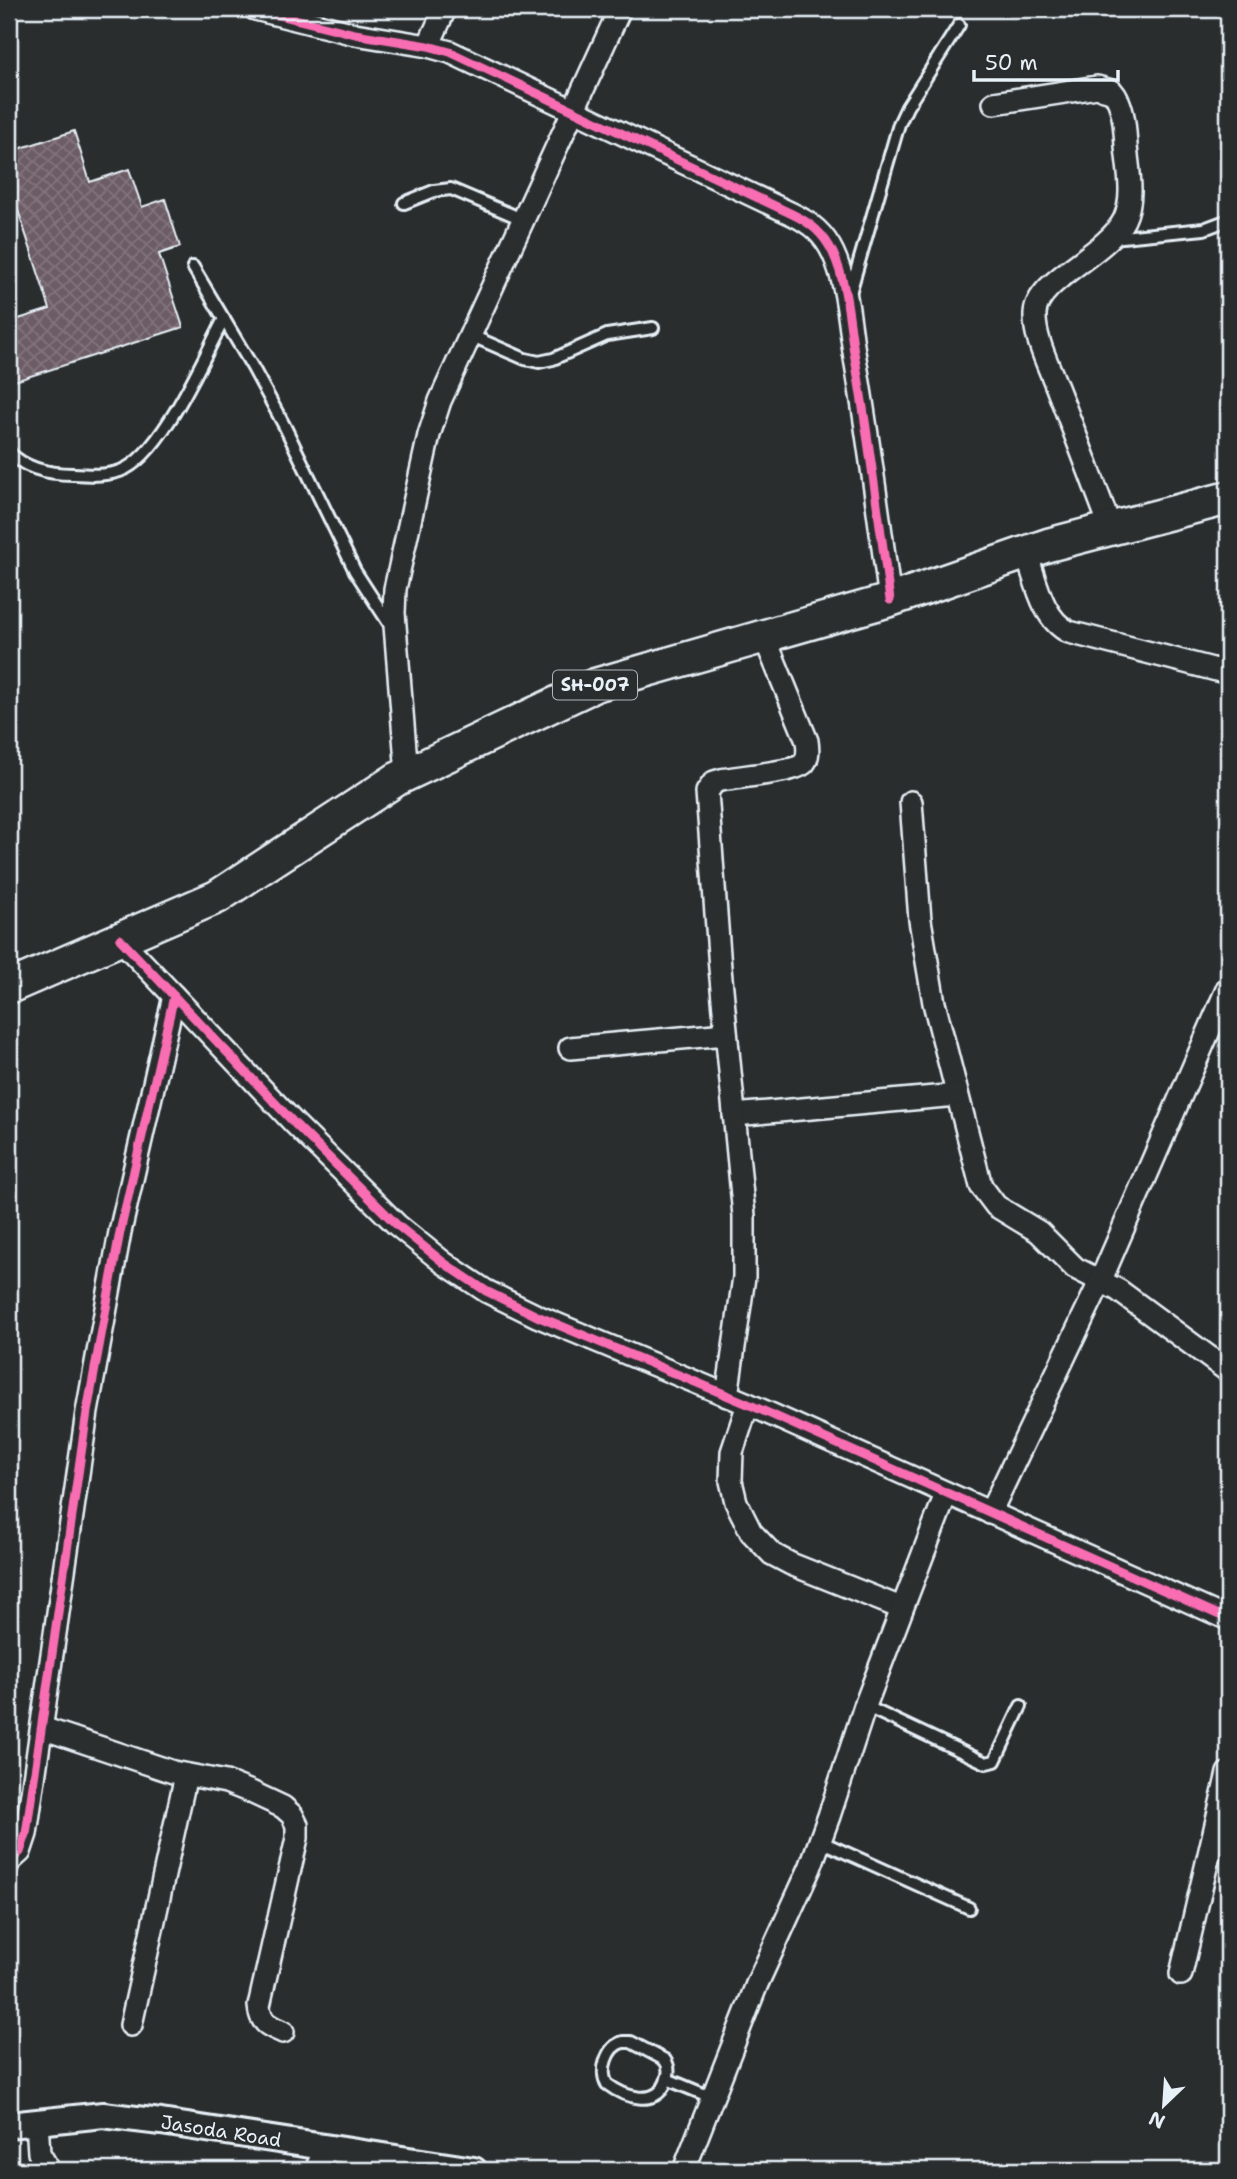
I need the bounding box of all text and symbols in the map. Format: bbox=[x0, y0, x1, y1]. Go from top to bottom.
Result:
scale bar bbox=[974, 38, 1118, 82]
text: 50 m bbox=[985, 49, 1038, 77]
road number: SH-007 bbox=[553, 670, 637, 700]
north arrow bbox=[1128, 2070, 1198, 2140]
text: N bbox=[1145, 2105, 1169, 2134]
street label: Jasoda Road bbox=[159, 2109, 283, 2153]

